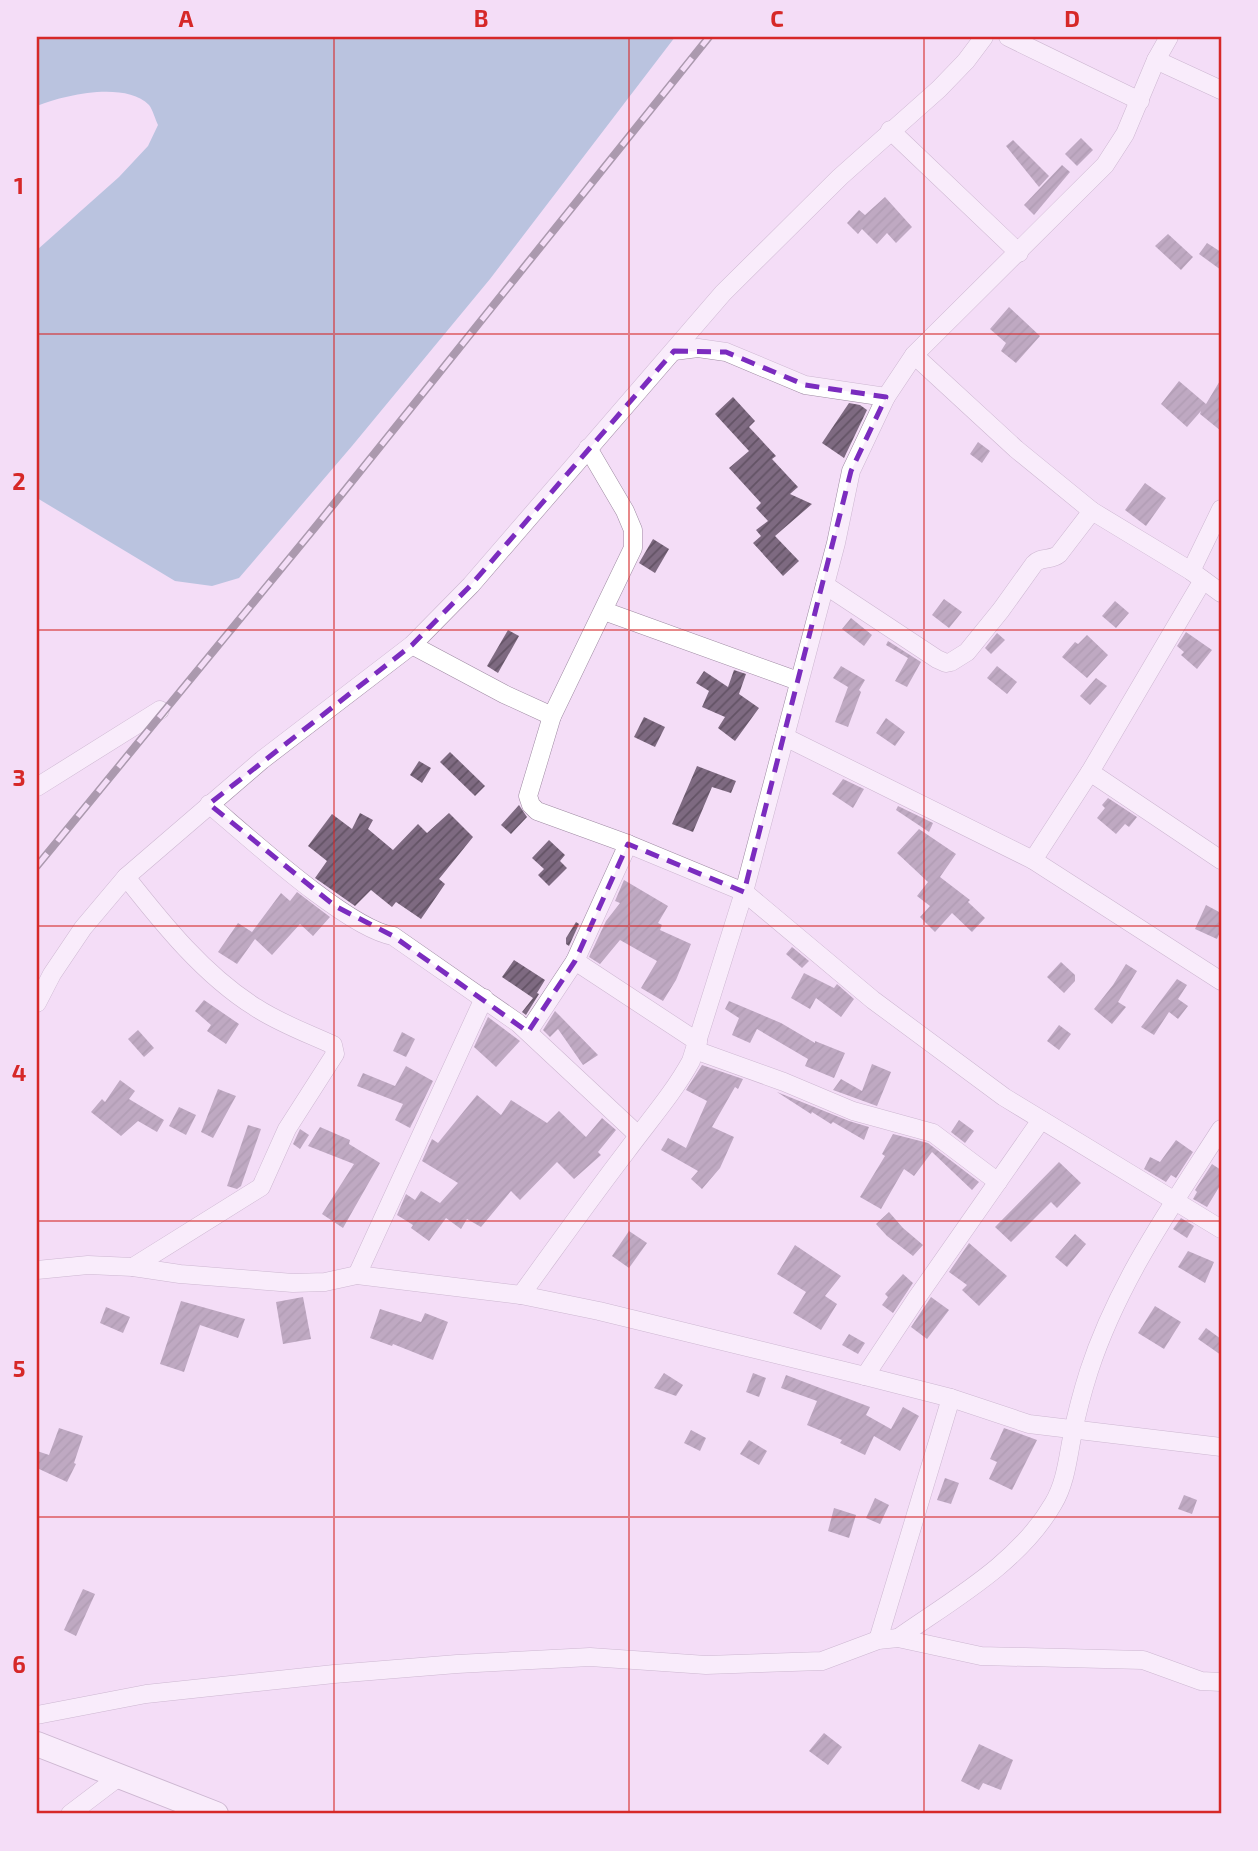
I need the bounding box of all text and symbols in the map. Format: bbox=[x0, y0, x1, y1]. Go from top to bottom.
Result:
text: A bbox=[178, 4, 194, 32]
text: B bbox=[474, 4, 488, 32]
text: C bbox=[770, 4, 784, 32]
text: D bbox=[1064, 4, 1080, 32]
text: 1 bbox=[14, 171, 24, 199]
text: 2 bbox=[12, 467, 26, 495]
text: 3 bbox=[12, 763, 26, 791]
text: 4 bbox=[12, 1058, 26, 1086]
text: 5 bbox=[13, 1354, 25, 1382]
text: 6 bbox=[12, 1650, 26, 1678]

